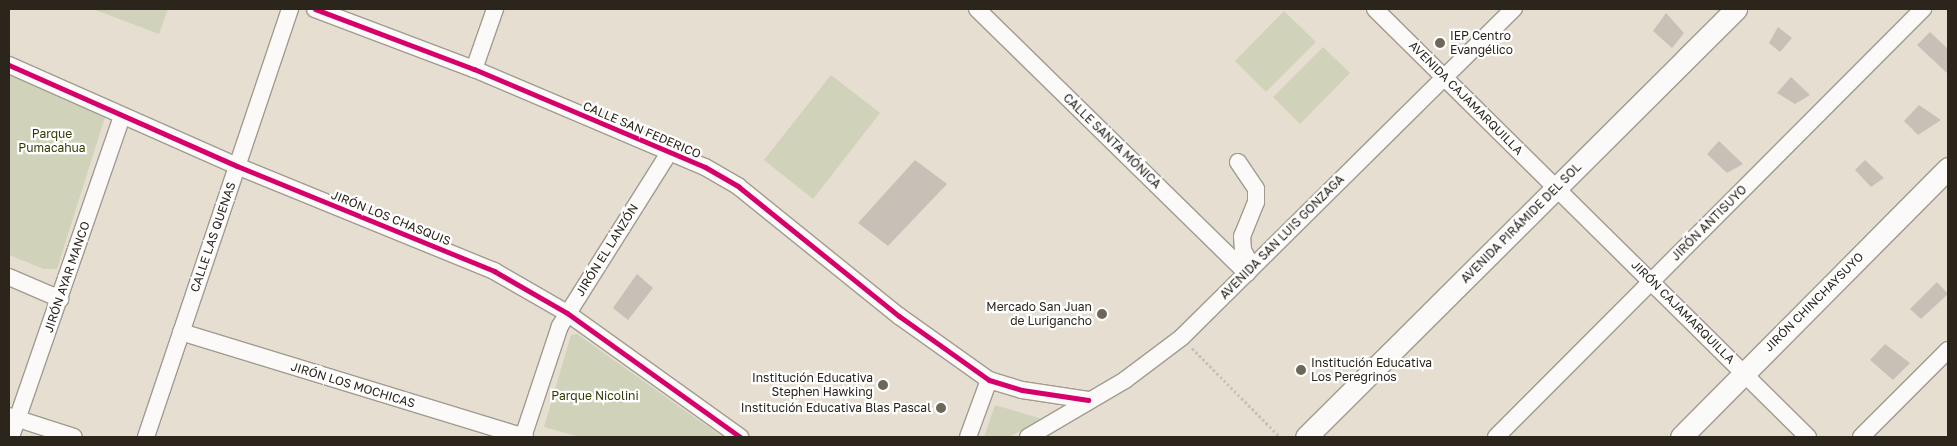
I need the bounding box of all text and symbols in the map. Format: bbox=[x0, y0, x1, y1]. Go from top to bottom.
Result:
place label: IEP Centro Evangélico bbox=[1450, 29, 1513, 57]
marker: IEP Centro Evangélico bbox=[1434, 37, 1446, 49]
street label: AVENIDA CAJAMARQUILLA bbox=[1406, 38, 1526, 158]
street label: CALLE SANTA MÓNICA bbox=[1060, 91, 1164, 191]
street label: CALLE SAN FEDERICO bbox=[581, 99, 703, 161]
park label: Parque Pumacahua bbox=[18, 127, 86, 155]
street label: AVENIDA PIRÁMIDE DEL SOL bbox=[1458, 160, 1584, 286]
street label: AVENIDA SAN LUIS GONZAGA bbox=[1217, 172, 1347, 302]
street label: CALLE LAS QUENAS bbox=[187, 180, 239, 294]
street label: JIRÓN ANTISUYO bbox=[1668, 182, 1750, 264]
street label: JIRÓN LOS CHASQUIS bbox=[329, 187, 453, 249]
street label: JIRÓN EL LANZÓN bbox=[573, 201, 641, 299]
street label: JIRÓN AYAR MANCO bbox=[41, 220, 93, 334]
street label: JIRÓN CHINCHAYSUYO bbox=[1762, 250, 1866, 354]
street label: JIRÓN CAJAMARQUILLA bbox=[1628, 257, 1738, 367]
place label: Mercado San Juan de Lurigancho bbox=[986, 300, 1092, 328]
marker: Mercado San Juan de Lurigancho bbox=[1096, 308, 1108, 320]
place label: Institución Educativa Los Peregrinos bbox=[1311, 356, 1432, 384]
street label: JIRÓN LOS MOCHICAS bbox=[289, 359, 417, 411]
marker: Institución Educativa Los Peregrinos bbox=[1295, 364, 1307, 376]
place label: Institución Educativa Stephen Hawking bbox=[752, 371, 873, 399]
marker: Institución Educativa Stephen Hawking bbox=[877, 379, 889, 391]
park label: Parque Nicolini bbox=[551, 389, 639, 403]
place label: Institución Educativa Blas Pascal bbox=[741, 401, 931, 415]
marker: Institución Educativa Blas Pascal bbox=[935, 402, 947, 414]

